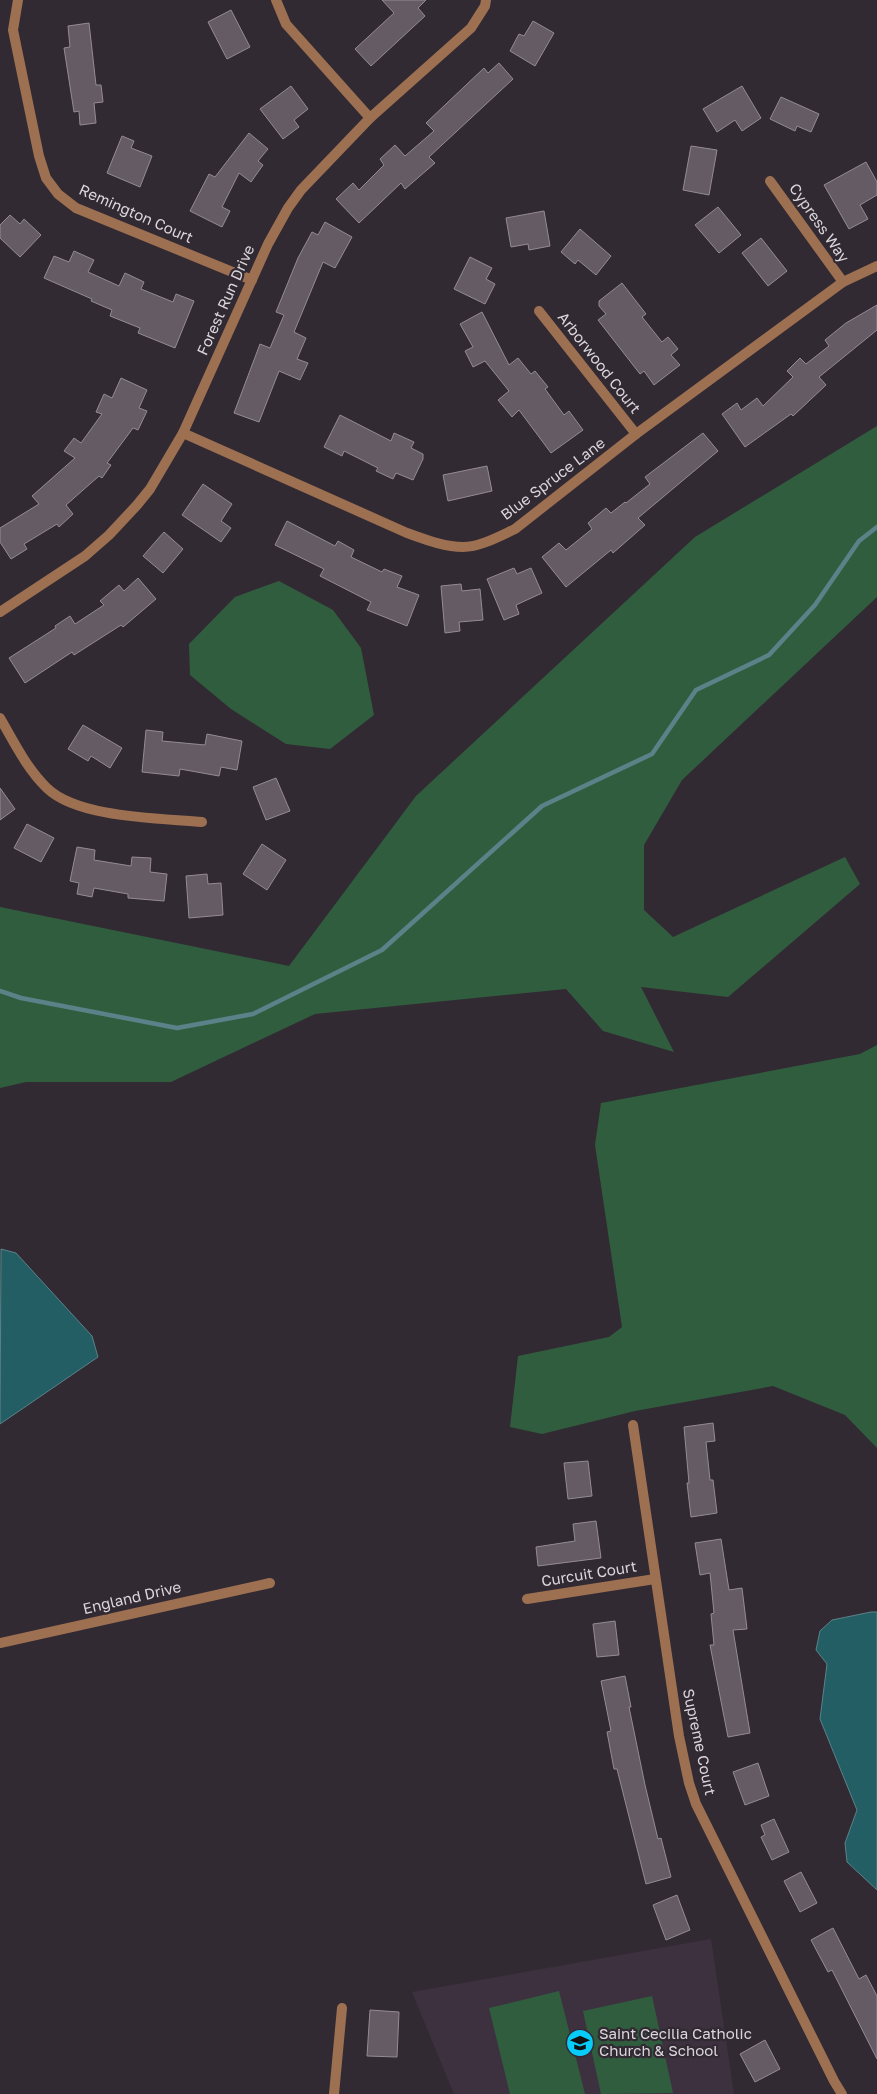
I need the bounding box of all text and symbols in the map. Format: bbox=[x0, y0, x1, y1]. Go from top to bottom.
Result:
street label: Cypress Way bbox=[786, 179, 854, 266]
street label: Remington Court bbox=[77, 180, 196, 246]
street label: Forest Run Drive bbox=[193, 241, 258, 358]
street label: Arborwood Court bbox=[555, 308, 645, 417]
street label: Blue Spruce Lane bbox=[497, 433, 608, 523]
street label: Curcuit Court bbox=[540, 1557, 638, 1589]
street label: England Drive bbox=[81, 1577, 183, 1617]
street label: Supreme Court bbox=[680, 1687, 720, 1797]
place label: Saint Cecilia Catholic Church & School bbox=[599, 2024, 752, 2059]
school or university icon: Saint Cecilia Catholic Church & School bbox=[565, 2028, 595, 2058]

